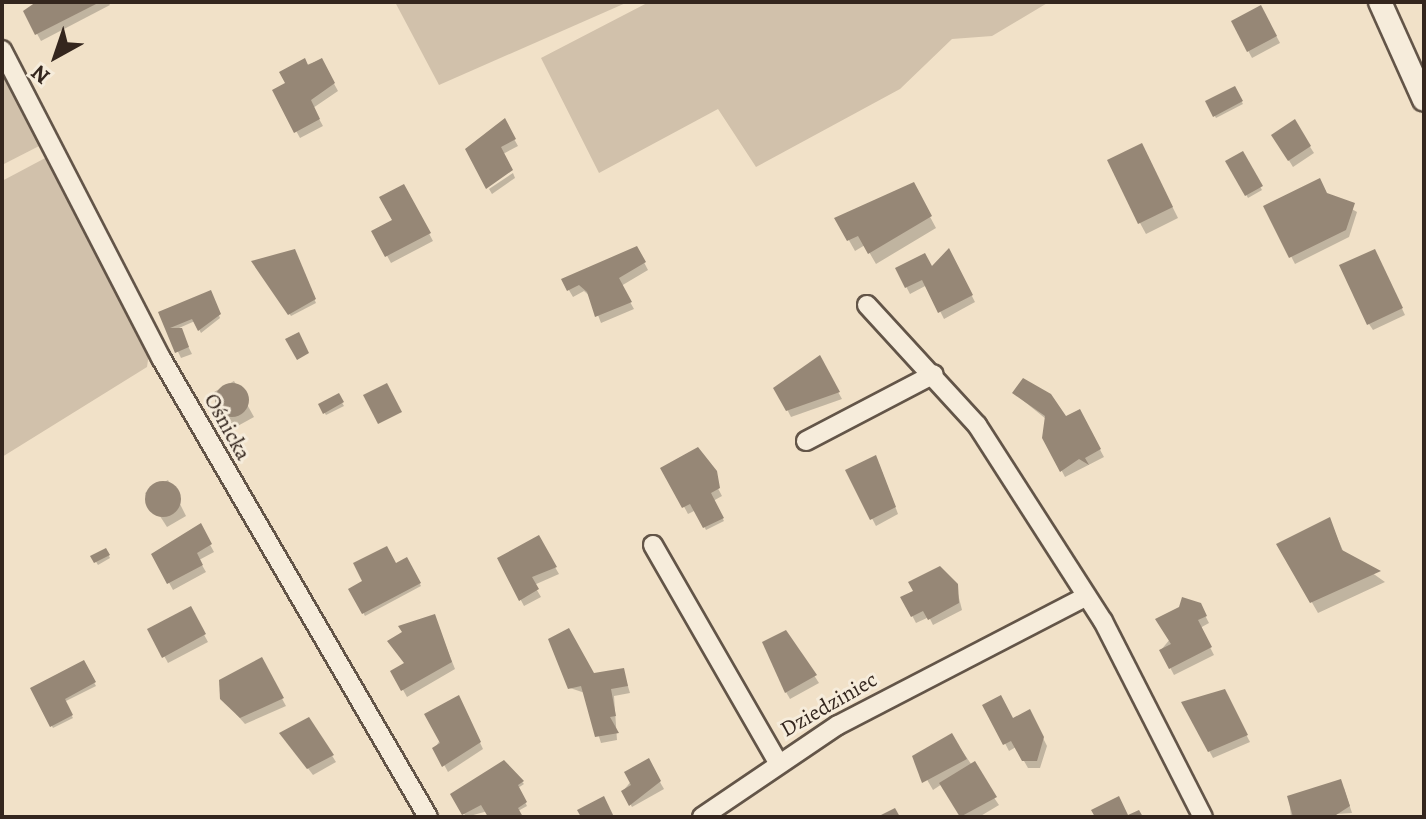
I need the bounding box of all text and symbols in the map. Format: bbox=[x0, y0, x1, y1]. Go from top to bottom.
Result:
north arrow bbox=[16, 16, 96, 96]
text: N bbox=[25, 58, 56, 91]
street label: Ośnicka bbox=[198, 389, 256, 465]
street label: Dziedziniec bbox=[776, 667, 882, 743]

